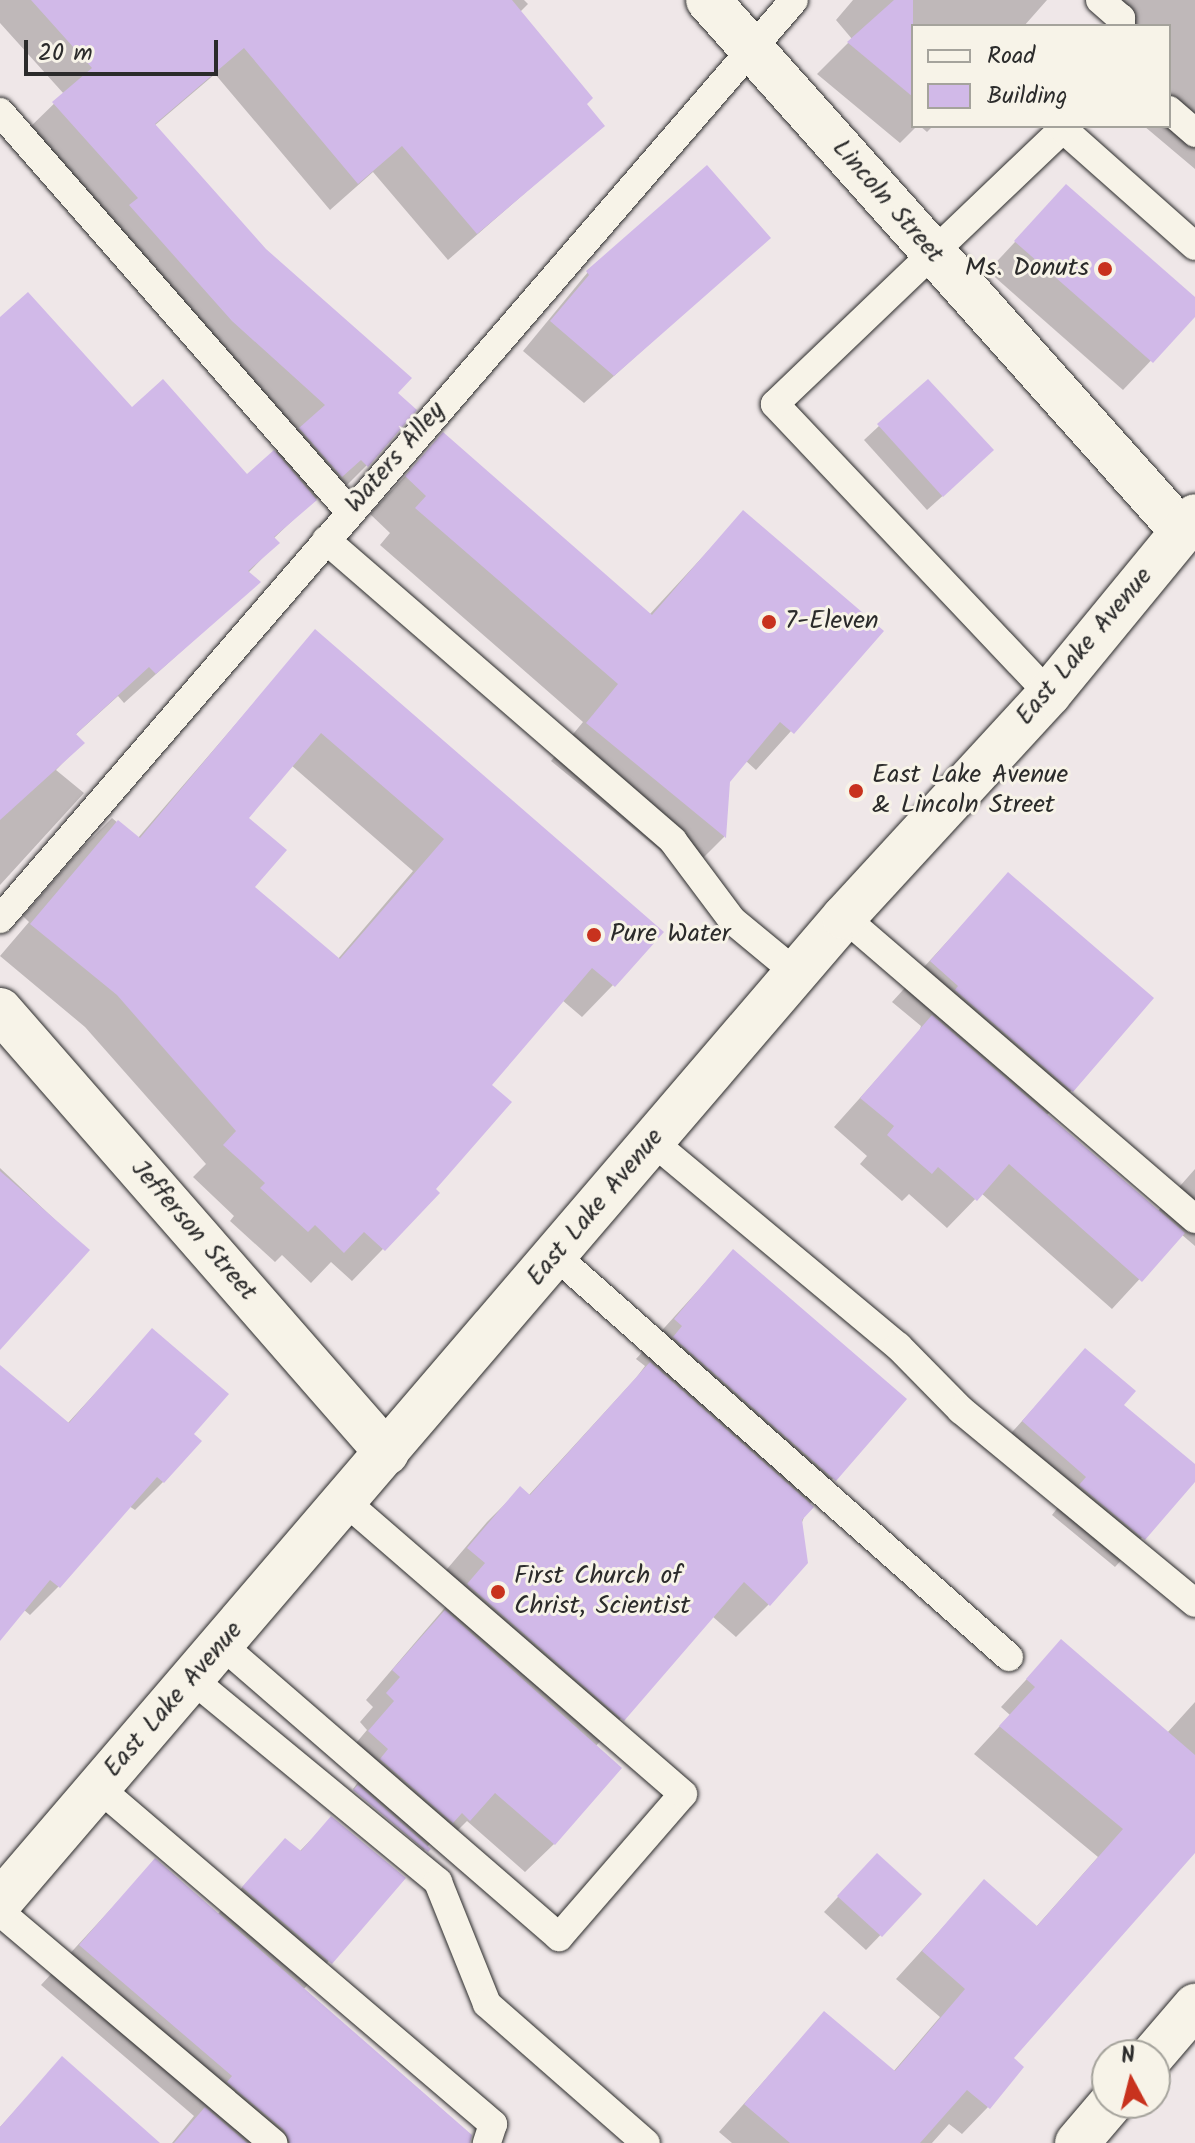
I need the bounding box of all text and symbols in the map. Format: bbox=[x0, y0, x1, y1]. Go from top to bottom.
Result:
scale bar bbox=[28, 24, 222, 74]
legend bbox=[911, 24, 1171, 128]
text: 20 m bbox=[38, 34, 93, 73]
text: Road bbox=[987, 37, 1035, 76]
text: Building bbox=[987, 77, 1067, 116]
street label: Lincoln Street bbox=[825, 134, 949, 270]
place label: Ms. Donuts bbox=[965, 253, 1089, 285]
marker: Ms. Donuts bbox=[1096, 260, 1114, 278]
street label: Waters Alley bbox=[339, 396, 453, 520]
street label: East Lake Avenue bbox=[1010, 562, 1160, 732]
place label: 7-Eleven bbox=[785, 606, 879, 638]
marker: 7-Eleven bbox=[760, 613, 778, 631]
place label: East Lake Avenue & Lincoln Street bbox=[872, 760, 1068, 822]
marker: East Lake Avenue & Lincoln Street bbox=[847, 782, 865, 800]
place label: Pure Water bbox=[610, 919, 730, 951]
marker: Pure Water bbox=[585, 926, 603, 944]
street label: East Lake Avenue bbox=[521, 1123, 671, 1293]
street label: Jefferson Street bbox=[123, 1154, 263, 1308]
place label: First Church of Christ, Scientist bbox=[514, 1561, 690, 1622]
marker: First Church of Christ, Scientist bbox=[489, 1583, 507, 1601]
street label: East Lake Avenue bbox=[98, 1616, 250, 1784]
text: N bbox=[1119, 2038, 1137, 2075]
north arrow bbox=[1091, 2039, 1171, 2119]

